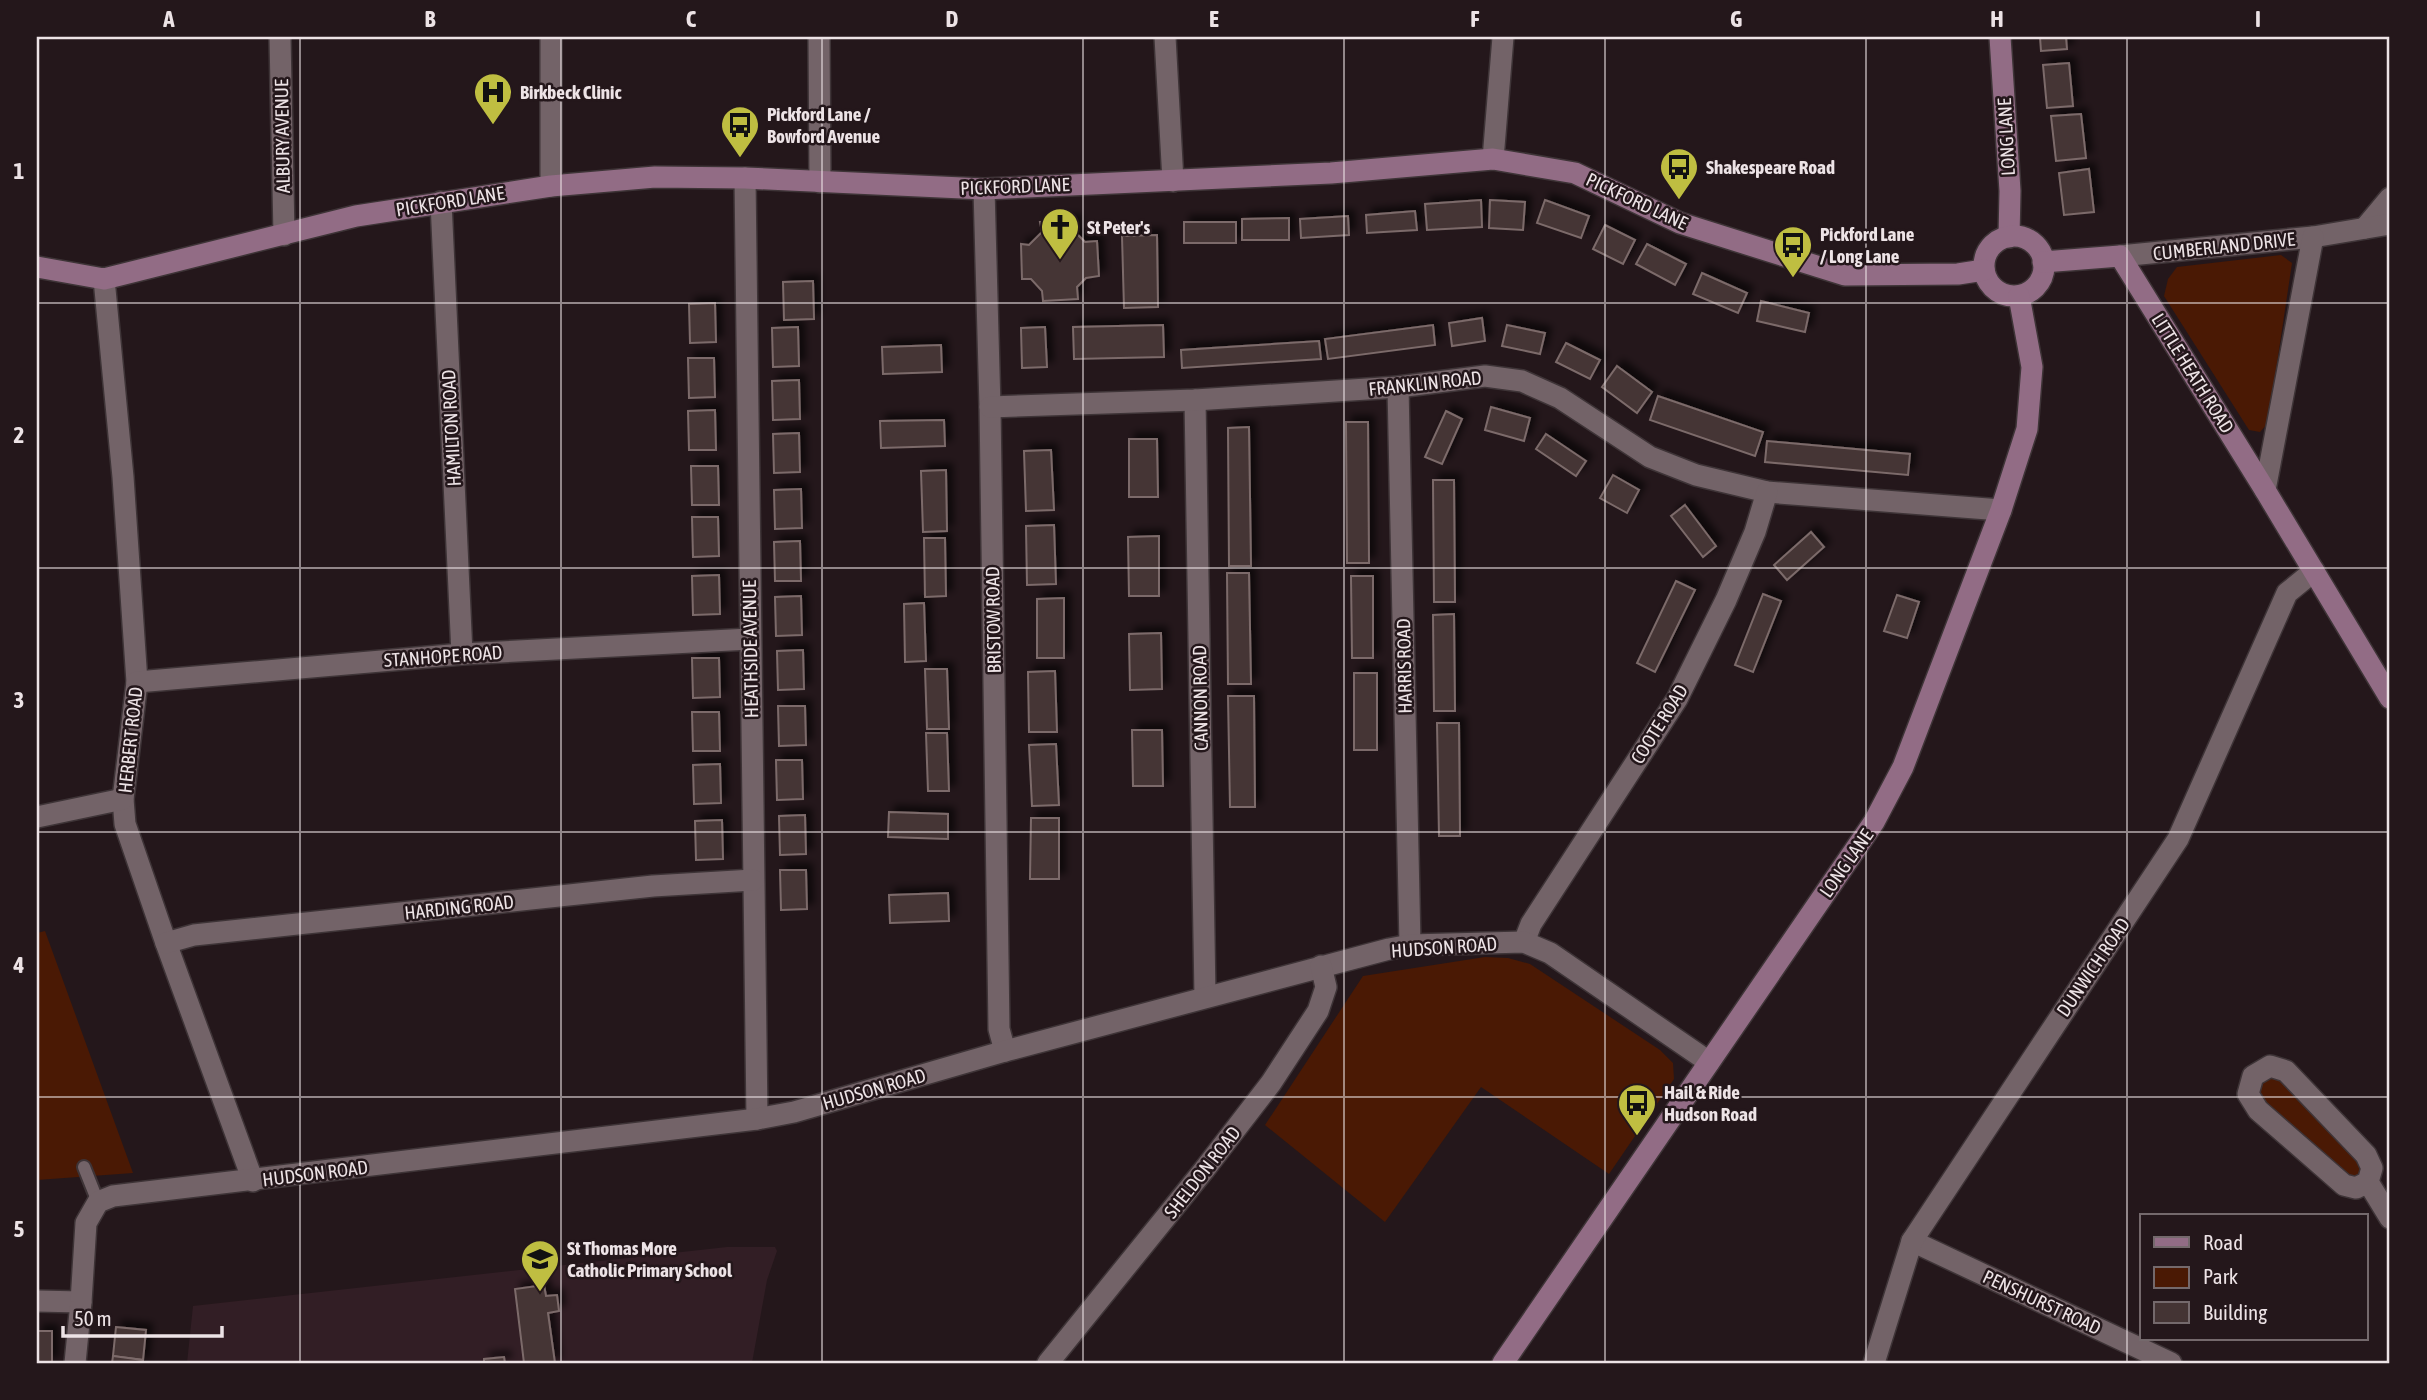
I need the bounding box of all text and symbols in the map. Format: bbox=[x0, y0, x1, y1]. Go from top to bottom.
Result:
text: A bbox=[162, 6, 175, 32]
text: B bbox=[425, 6, 436, 32]
text: C bbox=[686, 6, 697, 32]
text: D bbox=[946, 6, 959, 32]
text: E bbox=[1209, 6, 1219, 32]
text: F bbox=[1470, 6, 1480, 32]
text: G bbox=[1730, 6, 1742, 32]
text: H bbox=[1990, 6, 2004, 32]
text: I bbox=[2255, 6, 2261, 32]
hospital icon: Birkbeck Clinic bbox=[472, 71, 514, 126]
street label: ALBURY AVENUE bbox=[270, 79, 294, 193]
place label: Birkbeck Clinic bbox=[520, 81, 621, 103]
street label: LONG LANE bbox=[1993, 98, 2019, 176]
place label: Pickford Lane / Bowford Avenue bbox=[767, 103, 880, 147]
bus stop icon: Pickford Lane / Bowford Avenue bbox=[719, 104, 761, 159]
bus stop icon: Shakespeare Road bbox=[1658, 146, 1700, 201]
place label: Shakespeare Road bbox=[1706, 156, 1835, 178]
text: 1 bbox=[14, 158, 25, 184]
street label: PICKFORD LANE bbox=[1583, 168, 1691, 234]
street label: PICKFORD LANE bbox=[960, 173, 1070, 199]
street label: PICKFORD LANE bbox=[394, 182, 506, 220]
church icon: St Peter's bbox=[1039, 206, 1081, 261]
place label: St Peter's bbox=[1087, 216, 1150, 238]
place label: Pickford Lane / Long Lane bbox=[1820, 223, 1915, 267]
bus stop icon: Pickford Lane / Long Lane bbox=[1772, 224, 1814, 279]
street label: CUMBERLAND DRIVE bbox=[2152, 228, 2296, 264]
street label: LITTLE HEATH ROAD bbox=[2147, 309, 2239, 437]
street label: FRANKLIN ROAD bbox=[1367, 366, 1483, 400]
street label: HAMILTON ROAD bbox=[437, 369, 465, 487]
text: 2 bbox=[14, 422, 24, 448]
street label: BRISTOW ROAD bbox=[981, 566, 1005, 674]
street label: HEATHSIDE AVENUE bbox=[738, 580, 762, 718]
street label: HARRIS ROAD bbox=[1392, 618, 1416, 714]
street label: STANHOPE ROAD bbox=[383, 641, 503, 671]
street label: CANNON ROAD bbox=[1188, 645, 1212, 751]
street label: COOTE ROAD bbox=[1626, 680, 1692, 768]
street label: HERBERT ROAD bbox=[113, 686, 147, 794]
text: 3 bbox=[14, 687, 24, 713]
street label: LONG LANE bbox=[1815, 825, 1877, 901]
street label: HARDING ROAD bbox=[403, 890, 515, 924]
street label: DUNWICH ROAD bbox=[2052, 913, 2134, 1021]
street label: HUDSON ROAD bbox=[1390, 932, 1498, 962]
text: 4 bbox=[13, 952, 25, 978]
street label: HUDSON ROAD bbox=[820, 1064, 928, 1114]
place label: Hail & Ride Hudson Road bbox=[1664, 1081, 1757, 1125]
bus stop icon: Hail & Ride Hudson Road bbox=[1616, 1082, 1658, 1137]
street label: SHELDON ROAD bbox=[1159, 1122, 1245, 1222]
street label: HUDSON ROAD bbox=[261, 1156, 369, 1190]
legend bbox=[2140, 1214, 2368, 1340]
text: 5 bbox=[14, 1216, 25, 1242]
text: Road bbox=[2203, 1230, 2243, 1254]
place label: St Thomas More Catholic Primary School bbox=[567, 1237, 733, 1281]
school or university icon: St Thomas More Catholic Primary School bbox=[519, 1238, 561, 1293]
text: Park bbox=[2203, 1264, 2238, 1288]
street label: PENSHURST ROAD bbox=[1980, 1265, 2104, 1339]
scale bar bbox=[63, 1295, 222, 1339]
text: Building bbox=[2203, 1300, 2267, 1324]
text: 50 m bbox=[74, 1306, 112, 1330]

